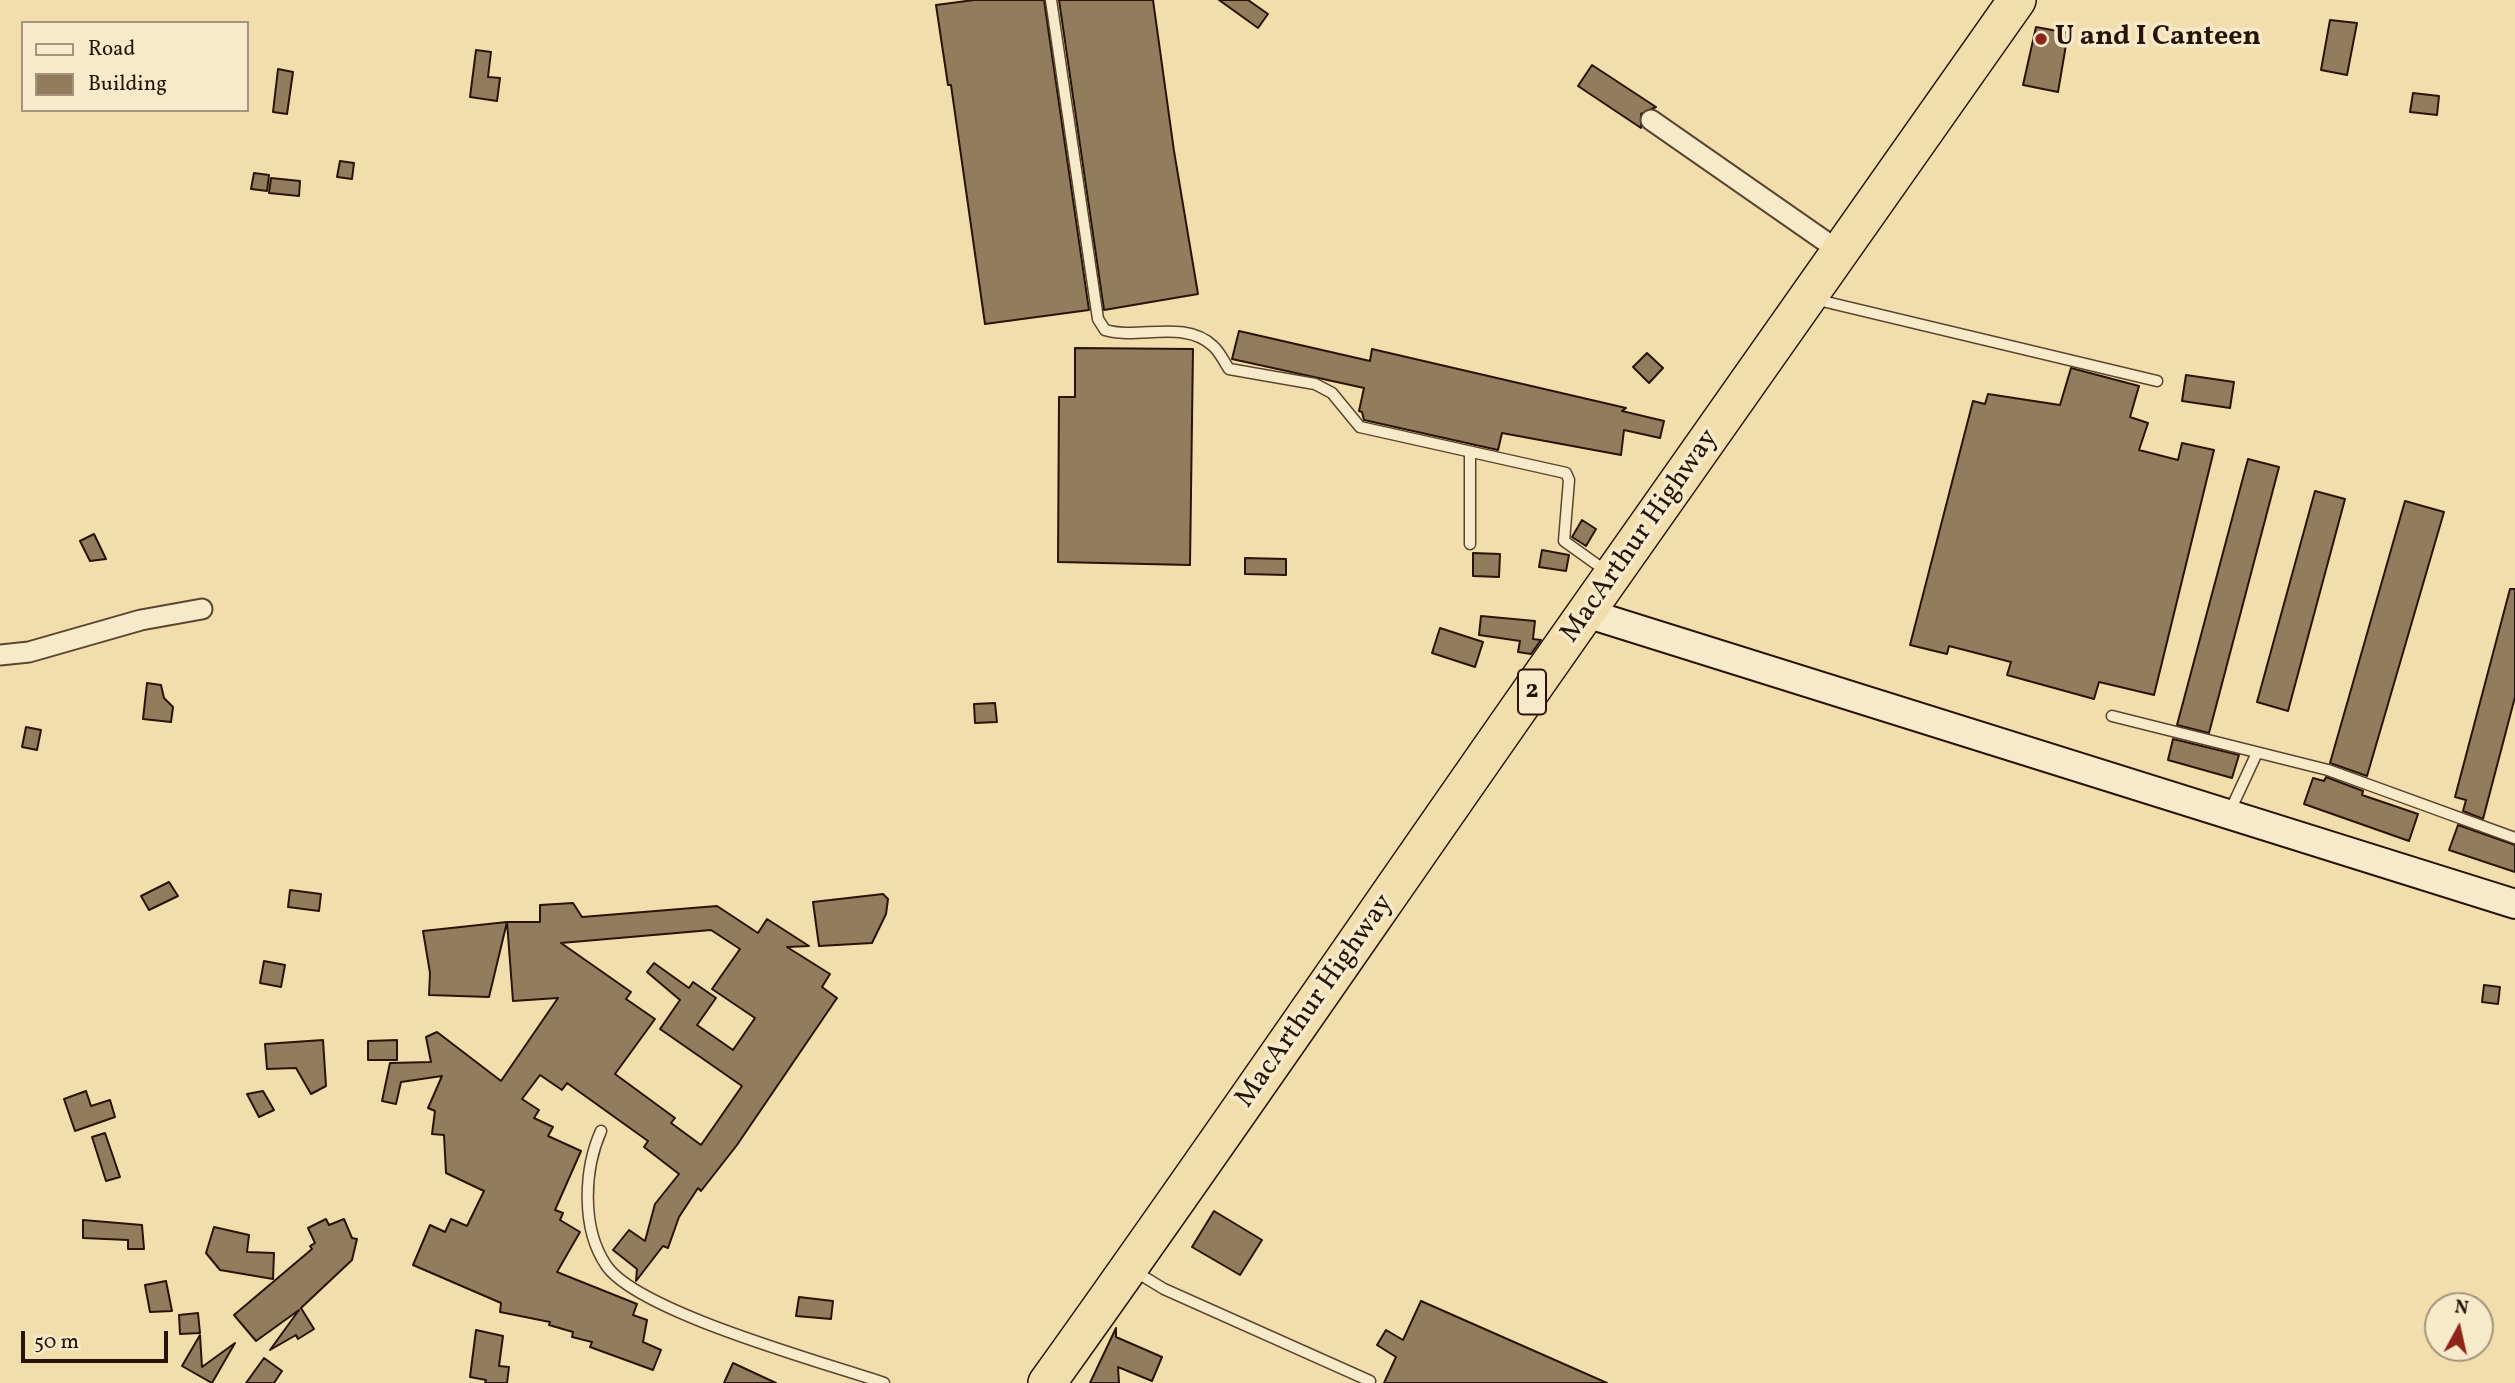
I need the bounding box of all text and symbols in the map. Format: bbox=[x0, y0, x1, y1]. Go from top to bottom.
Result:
legend bbox=[21, 21, 248, 112]
place label: U and I Canteen bbox=[2055, 22, 2261, 56]
marker: U and I Canteen bbox=[2033, 31, 2049, 47]
text: Road bbox=[88, 35, 135, 64]
text: Building bbox=[88, 70, 167, 99]
street label: MacArthur Highway bbox=[1555, 424, 1727, 650]
road number: 2 bbox=[1518, 670, 1546, 714]
street label: MacArthur Highway bbox=[1230, 889, 1402, 1115]
north arrow bbox=[2424, 1292, 2494, 1362]
text: N bbox=[2453, 1294, 2470, 1322]
scale bar bbox=[24, 1316, 172, 1360]
text: 50 m bbox=[34, 1328, 79, 1357]

